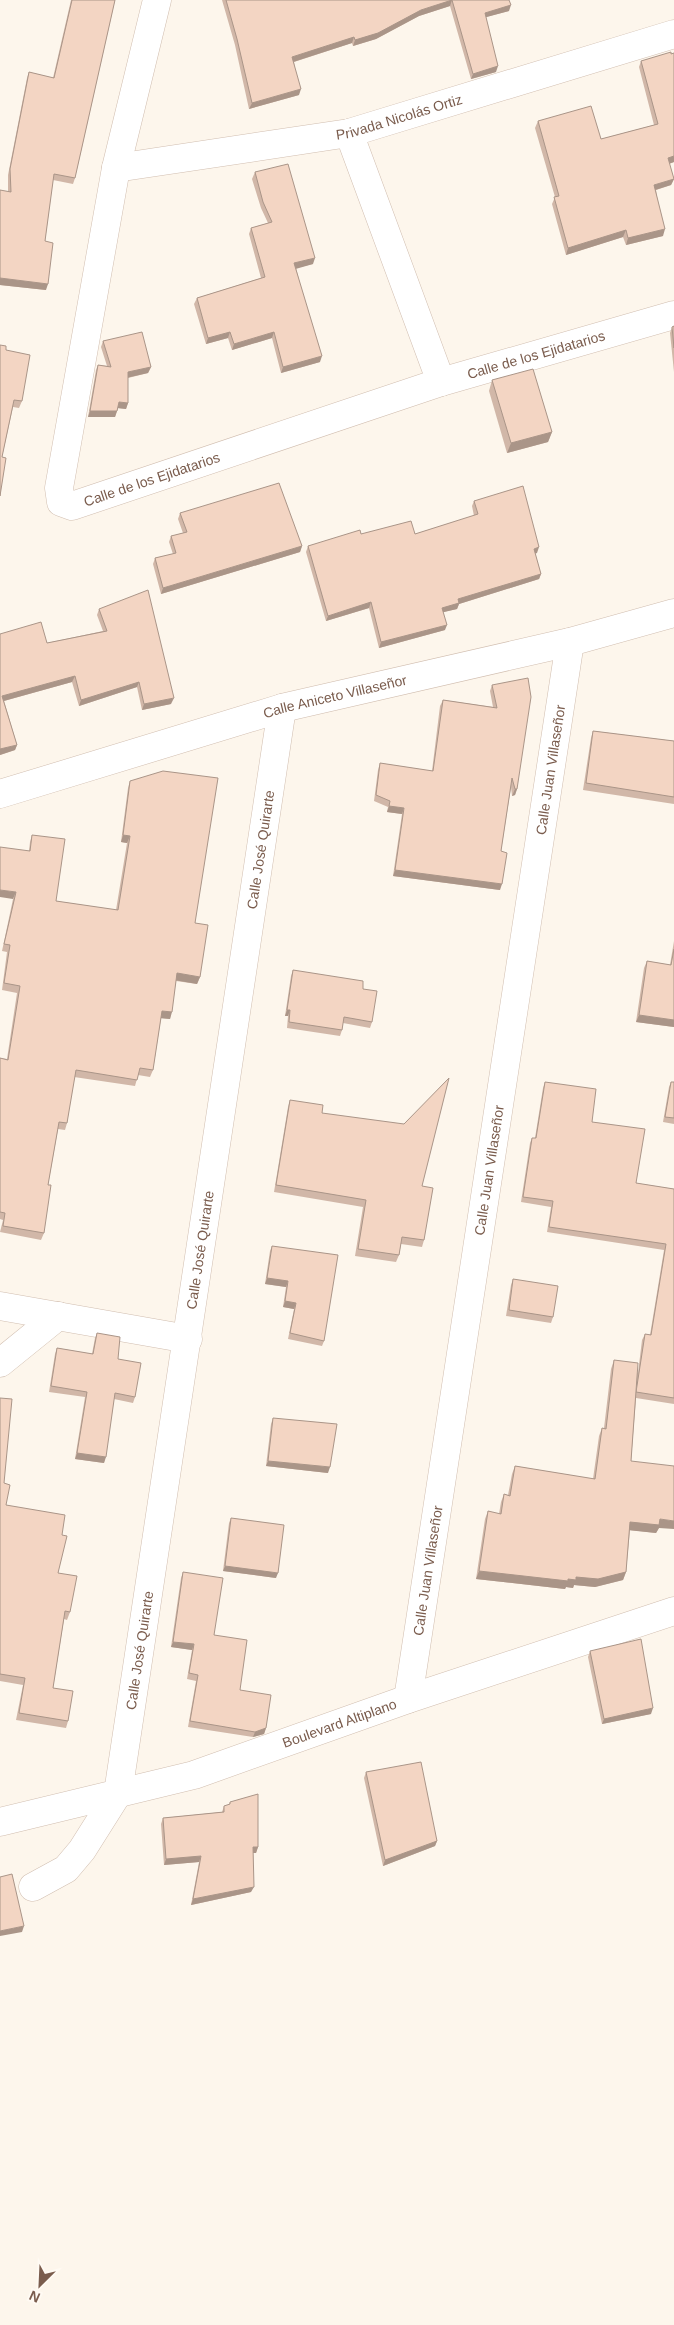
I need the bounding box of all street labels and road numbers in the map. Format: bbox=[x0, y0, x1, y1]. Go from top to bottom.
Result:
street label: Privada Nicolás Ortiz bbox=[335, 91, 464, 143]
street label: Calle de los Ejidatarios bbox=[465, 327, 607, 382]
street label: Calle de los Ejidatarios bbox=[82, 449, 222, 509]
street label: Calle Aniceto Villaseñor bbox=[261, 672, 409, 721]
street label: Calle Juan Villaseñor bbox=[533, 703, 568, 836]
street label: Calle José Quirarte bbox=[244, 789, 278, 910]
street label: Calle Juan Villaseñor bbox=[471, 1104, 507, 1236]
street label: Calle José Quirarte bbox=[183, 1189, 217, 1311]
street label: Calle Juan Villaseñor bbox=[410, 1504, 446, 1637]
street label: Calle José Quirarte bbox=[123, 1590, 156, 1711]
street label: Boulevard Altiplano bbox=[280, 1696, 399, 1751]

